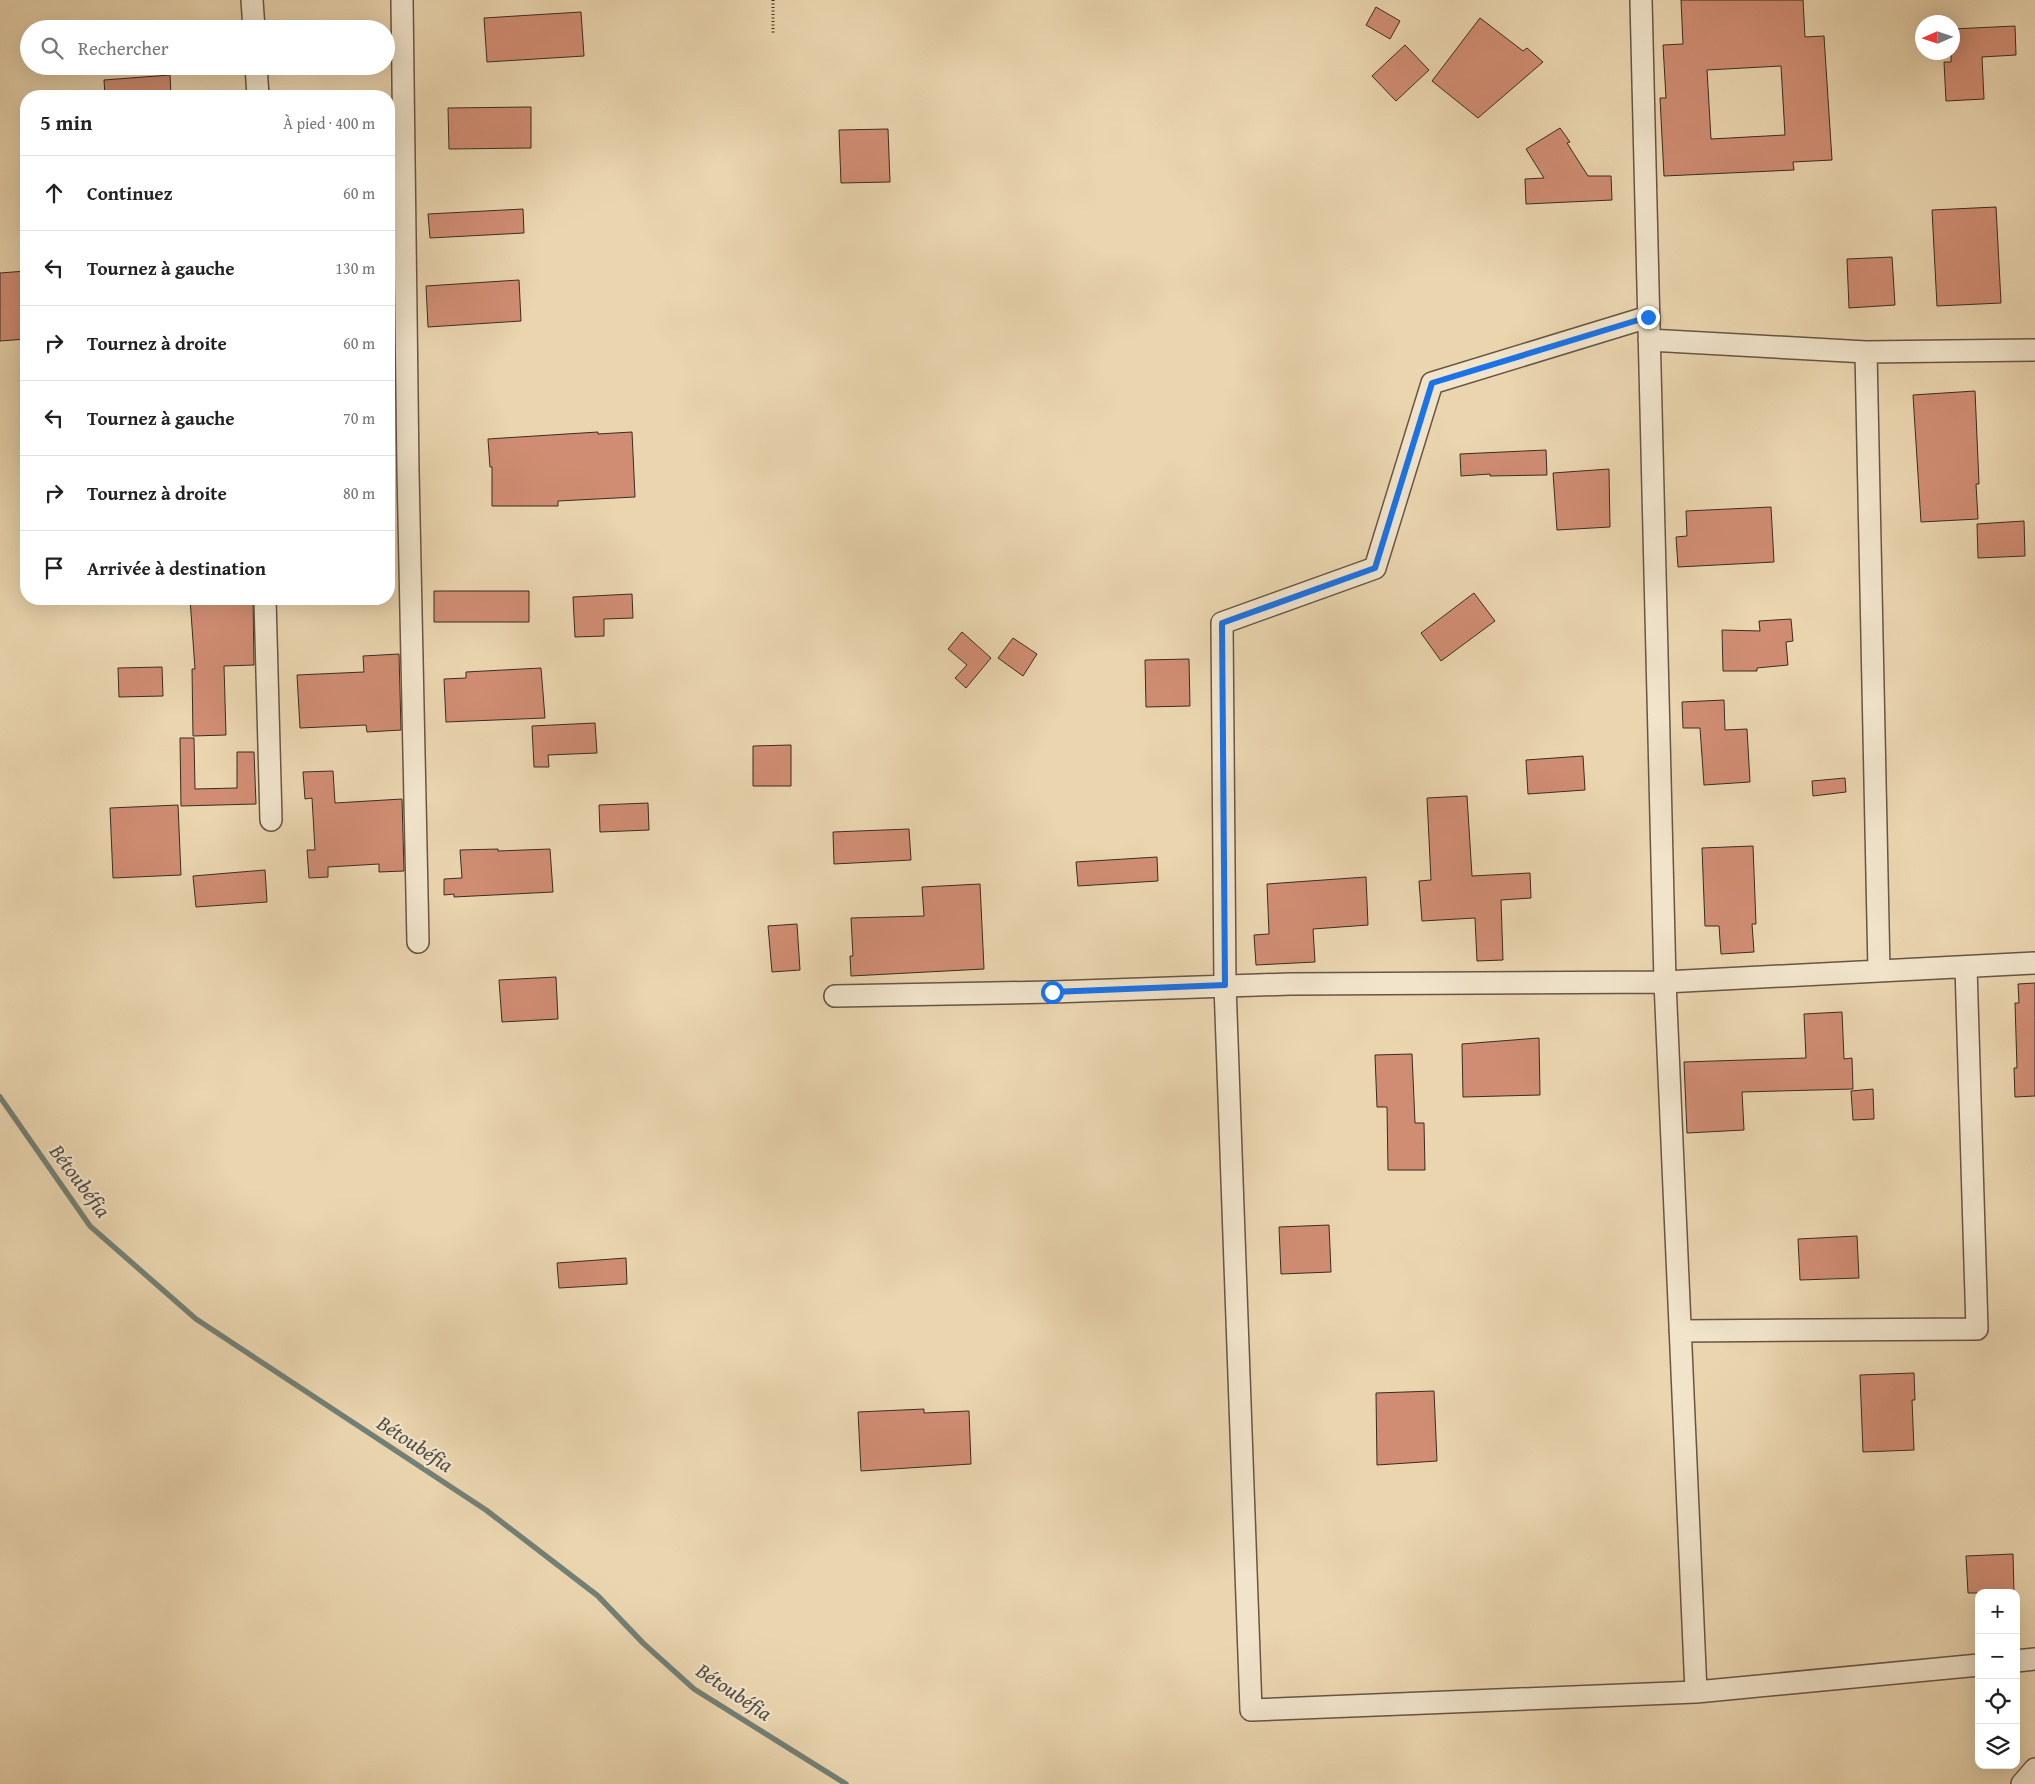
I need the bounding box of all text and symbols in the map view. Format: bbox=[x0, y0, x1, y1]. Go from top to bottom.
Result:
north arrow bbox=[1915, 15, 1960, 60]
search box bbox=[20, 20, 395, 75]
icon: search bbox=[38, 34, 66, 62]
text: Rechercher bbox=[78, 34, 169, 62]
text: 5 min bbox=[40, 107, 92, 138]
text: À pied · 400 m bbox=[283, 111, 375, 135]
icon: ahead bbox=[40, 179, 68, 207]
text: Continuez bbox=[87, 179, 173, 207]
text: 60 m bbox=[343, 181, 375, 205]
icon: left bbox=[40, 254, 68, 282]
text: Tournez à gauche bbox=[87, 254, 235, 282]
text: 130 m bbox=[335, 256, 375, 280]
route end bbox=[1637, 306, 1660, 329]
icon: right bbox=[40, 329, 68, 357]
text: Tournez à droite bbox=[87, 329, 227, 357]
text: 60 m bbox=[343, 331, 375, 355]
icon: left bbox=[40, 404, 68, 432]
text: Tournez à gauche bbox=[87, 404, 235, 432]
text: 70 m bbox=[343, 406, 375, 430]
icon: right bbox=[40, 479, 68, 507]
text: Tournez à droite bbox=[87, 479, 227, 507]
text: 80 m bbox=[343, 481, 375, 505]
icon: arrive bbox=[40, 554, 68, 582]
text: Arrivée à destination bbox=[87, 554, 266, 582]
route start bbox=[1041, 981, 1064, 1004]
water label: Bétoubéfia bbox=[42, 1137, 119, 1224]
water label: Bétoubéfia bbox=[370, 1407, 460, 1480]
map controls bbox=[1975, 1589, 2020, 1769]
button: + bbox=[1975, 1589, 2020, 1634]
button: − bbox=[1975, 1634, 2020, 1679]
water label: Bétoubéfia bbox=[689, 1654, 779, 1728]
button: locate bbox=[1975, 1679, 2020, 1724]
button: layers bbox=[1975, 1724, 2020, 1769]

